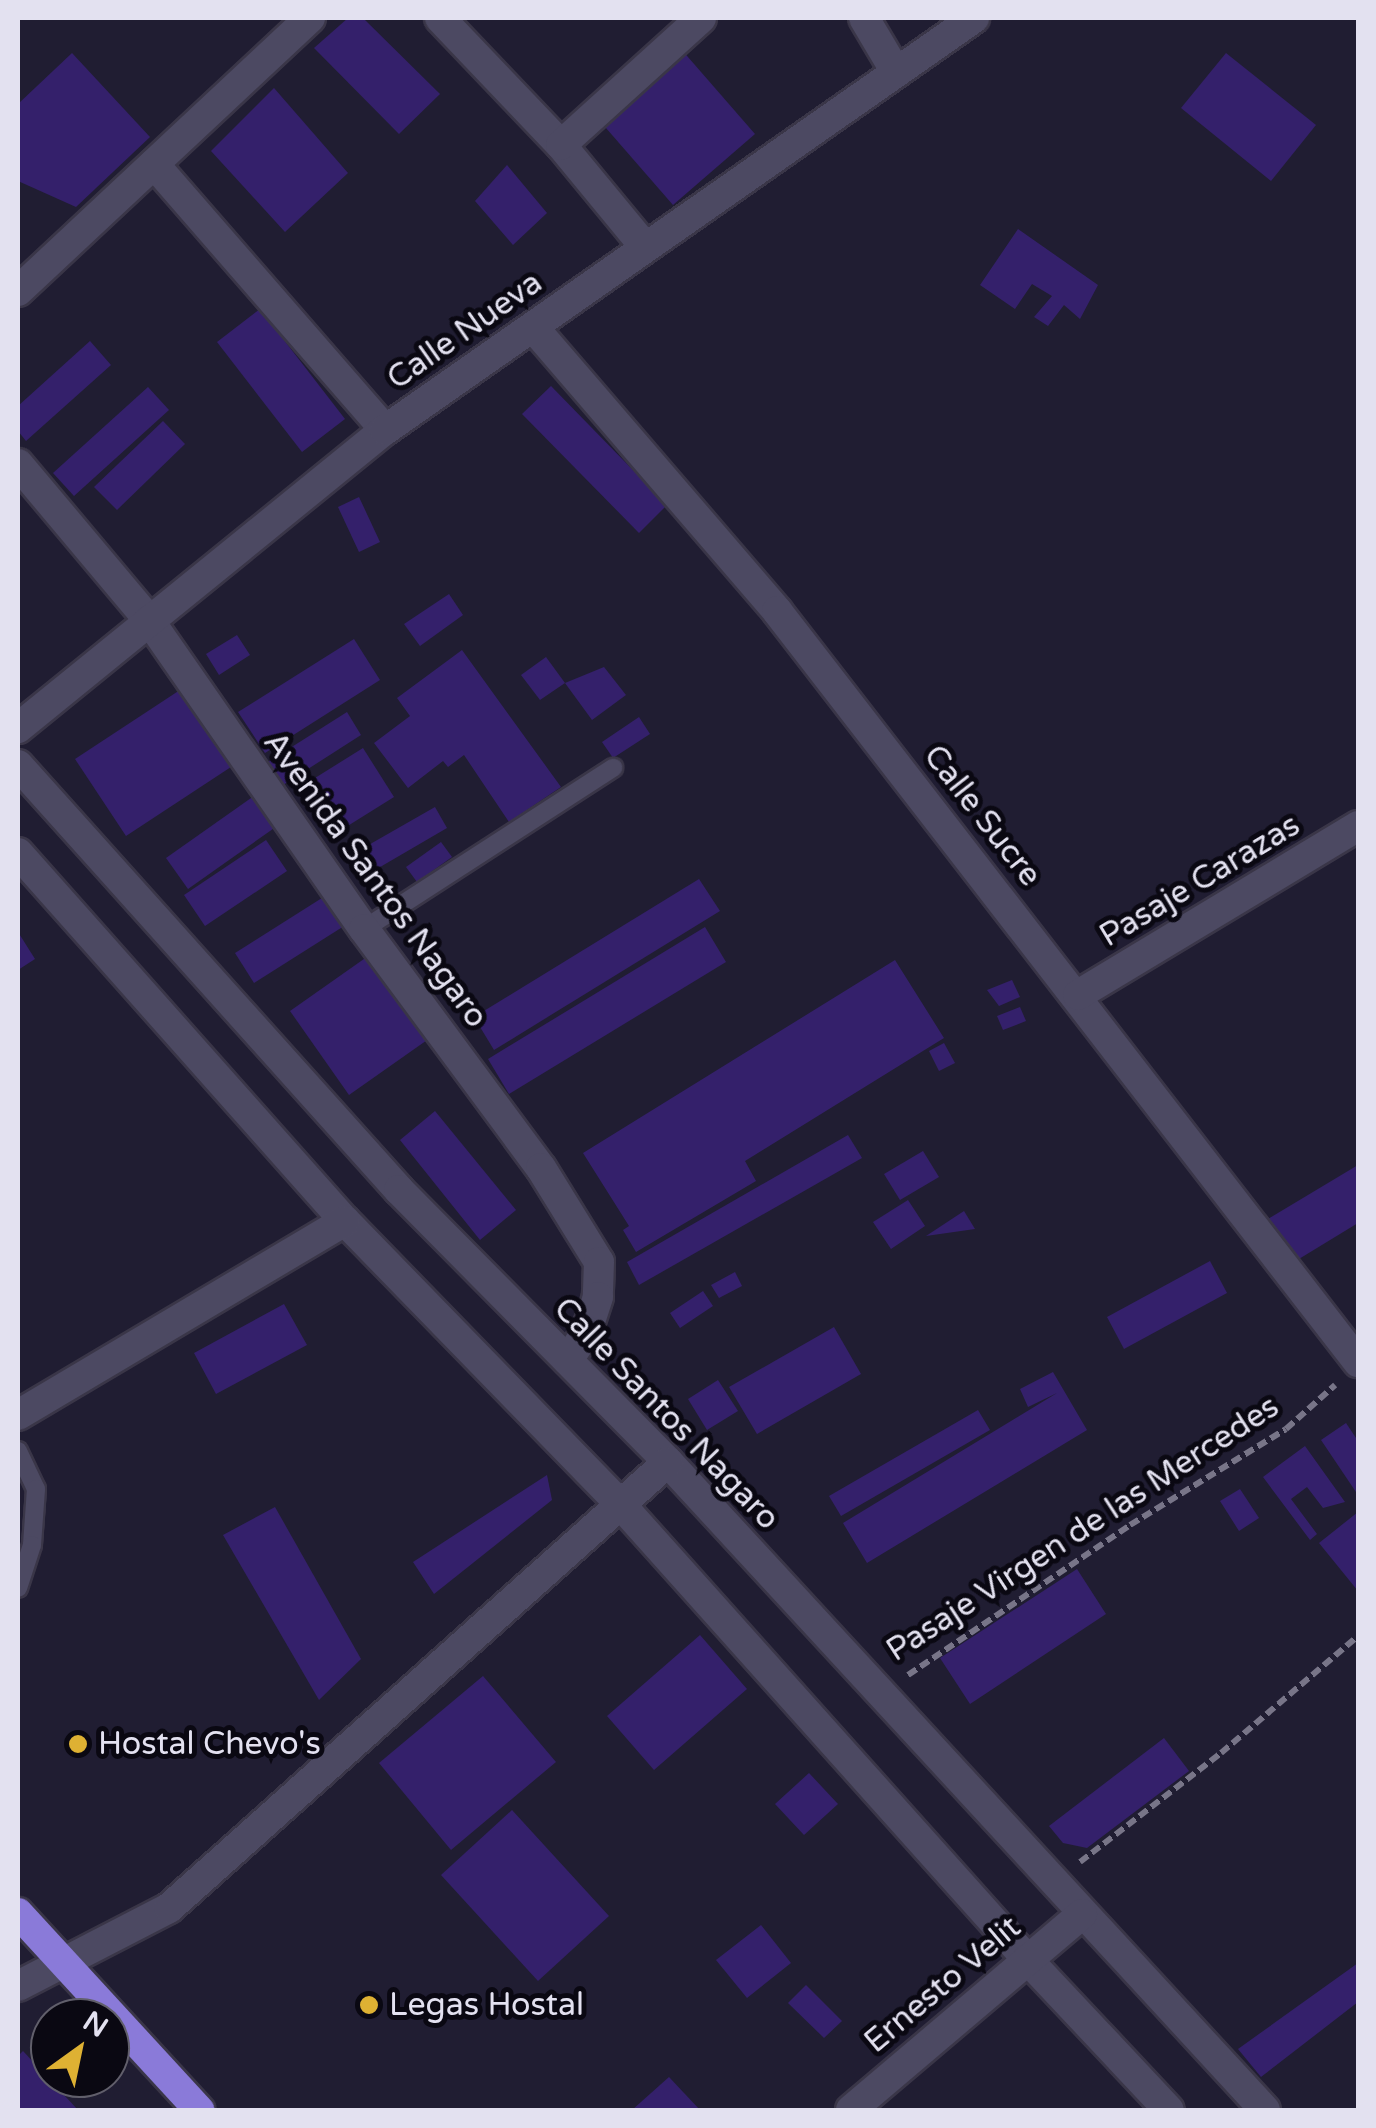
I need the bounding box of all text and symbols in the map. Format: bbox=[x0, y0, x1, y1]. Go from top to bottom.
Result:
street label: Calle Nueva bbox=[380, 264, 550, 398]
street label: Avenida Santos Nagaro bbox=[255, 724, 495, 1036]
street label: Calle Sucre bbox=[915, 738, 1049, 894]
street label: Pasaje Carazas bbox=[1093, 806, 1307, 956]
street label: Calle Santos Nagaro bbox=[545, 1290, 787, 1538]
street label: Pasaje Virgen de las Mercedes bbox=[880, 1388, 1286, 1670]
place label: Hostal Chevo's bbox=[98, 1725, 321, 1763]
marker: Hostal Chevo's bbox=[67, 1733, 89, 1755]
street label: Ernesto Velit bbox=[857, 1909, 1029, 2061]
place label: Legas Hostal bbox=[389, 1986, 584, 2024]
marker: Legas Hostal bbox=[358, 1994, 380, 2016]
north arrow bbox=[30, 1998, 130, 2098]
text: N bbox=[77, 2004, 114, 2045]

